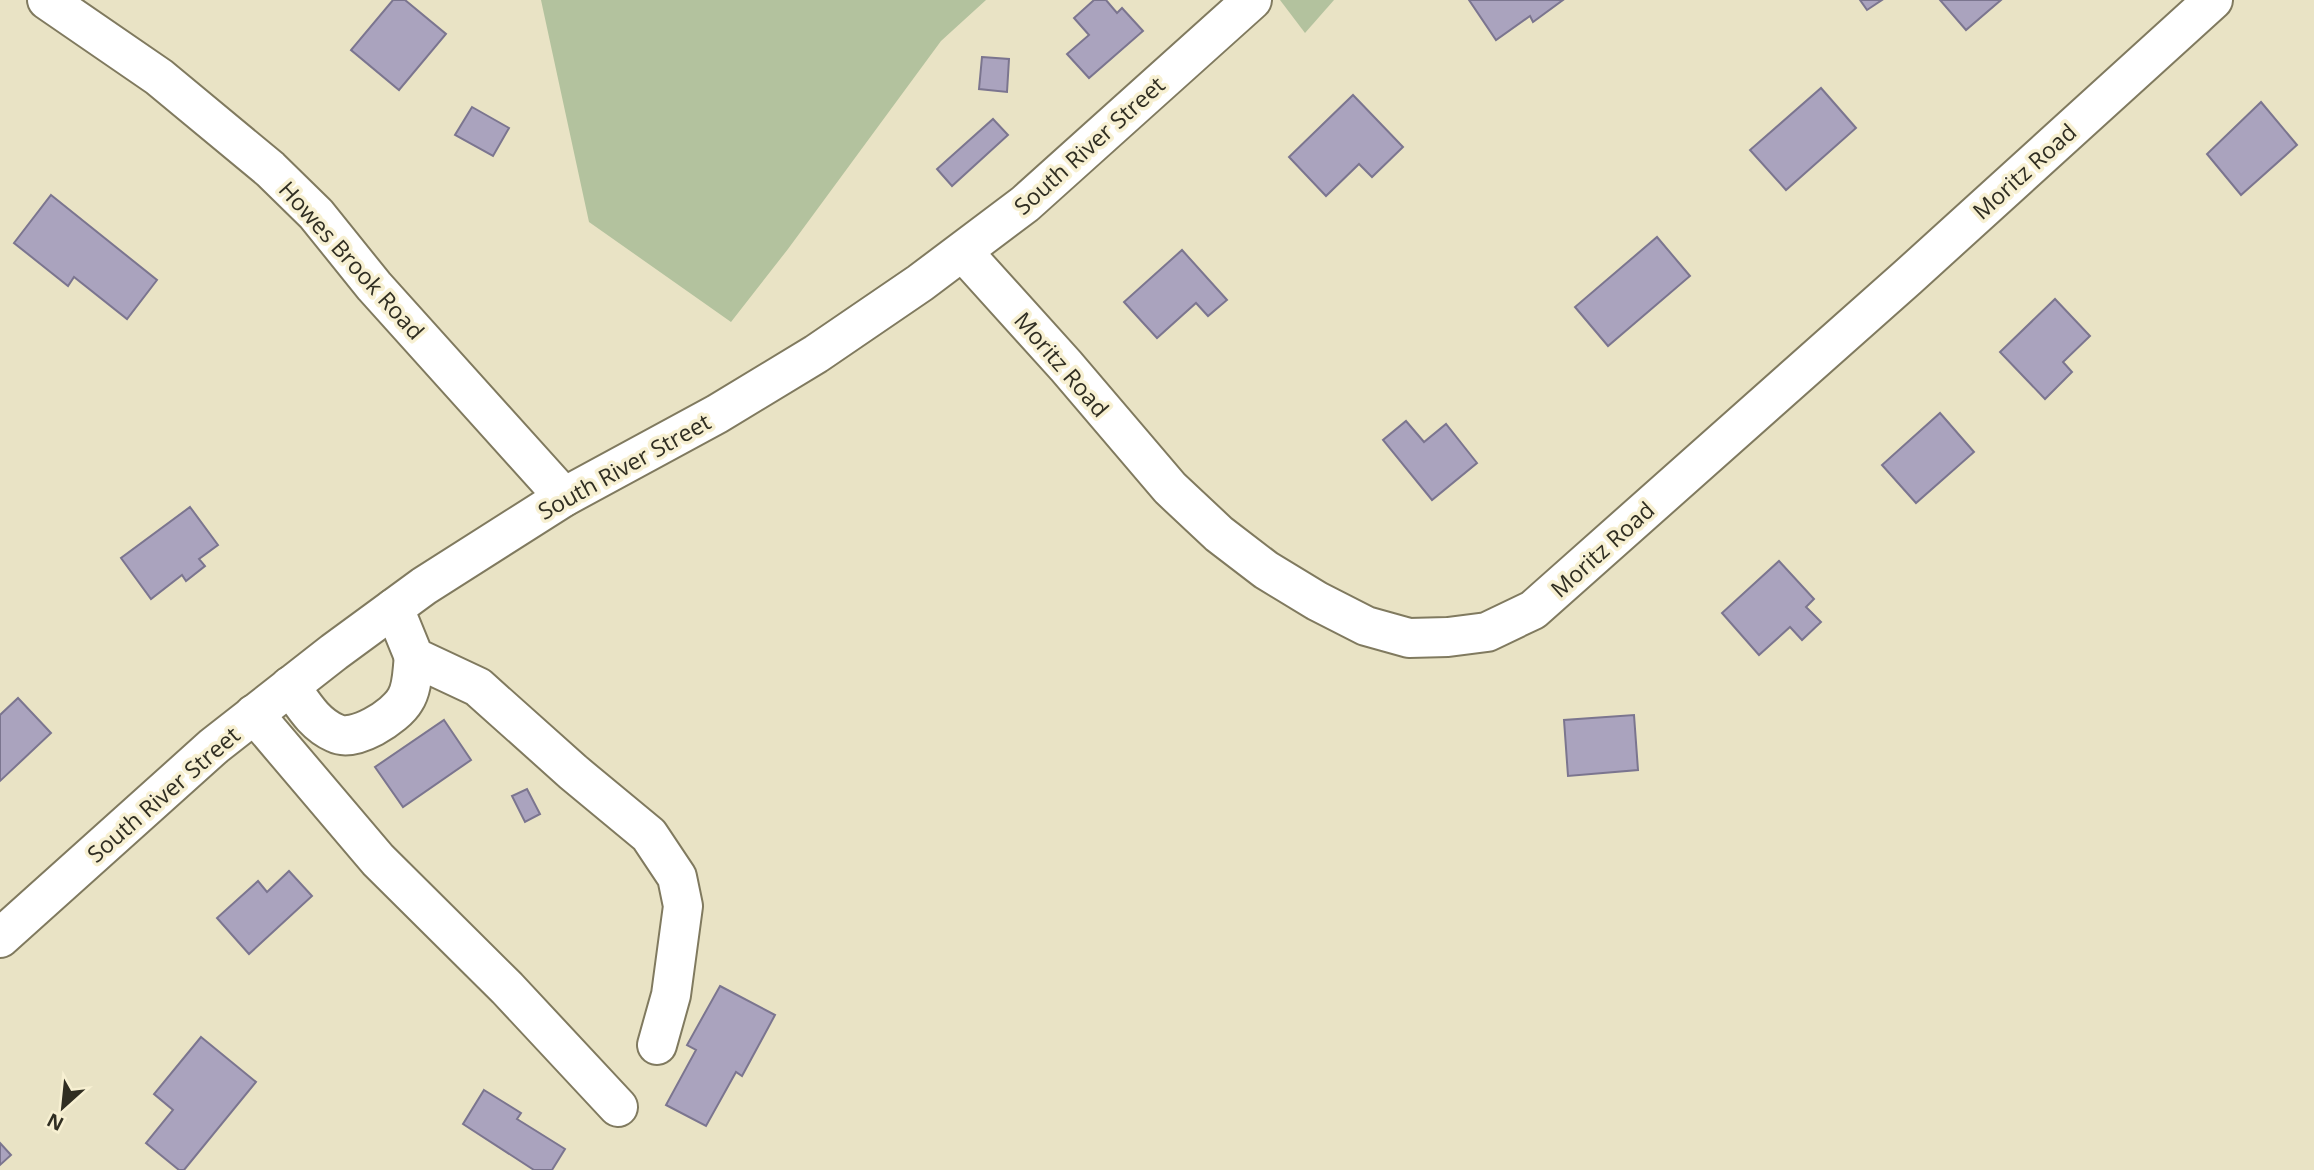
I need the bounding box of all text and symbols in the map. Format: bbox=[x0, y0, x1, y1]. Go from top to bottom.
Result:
street label: South River Street bbox=[1007, 69, 1171, 221]
street label: Moritz Road bbox=[1965, 116, 2083, 226]
street label: Howes Brook Road bbox=[272, 174, 432, 346]
street label: Moritz Road bbox=[1007, 305, 1117, 423]
street label: South River Street bbox=[532, 405, 716, 527]
street label: Moritz Road bbox=[1543, 494, 1661, 604]
street label: South River Street bbox=[80, 719, 246, 869]
north arrow bbox=[28, 1072, 98, 1142]
text: N bbox=[42, 1107, 68, 1137]

